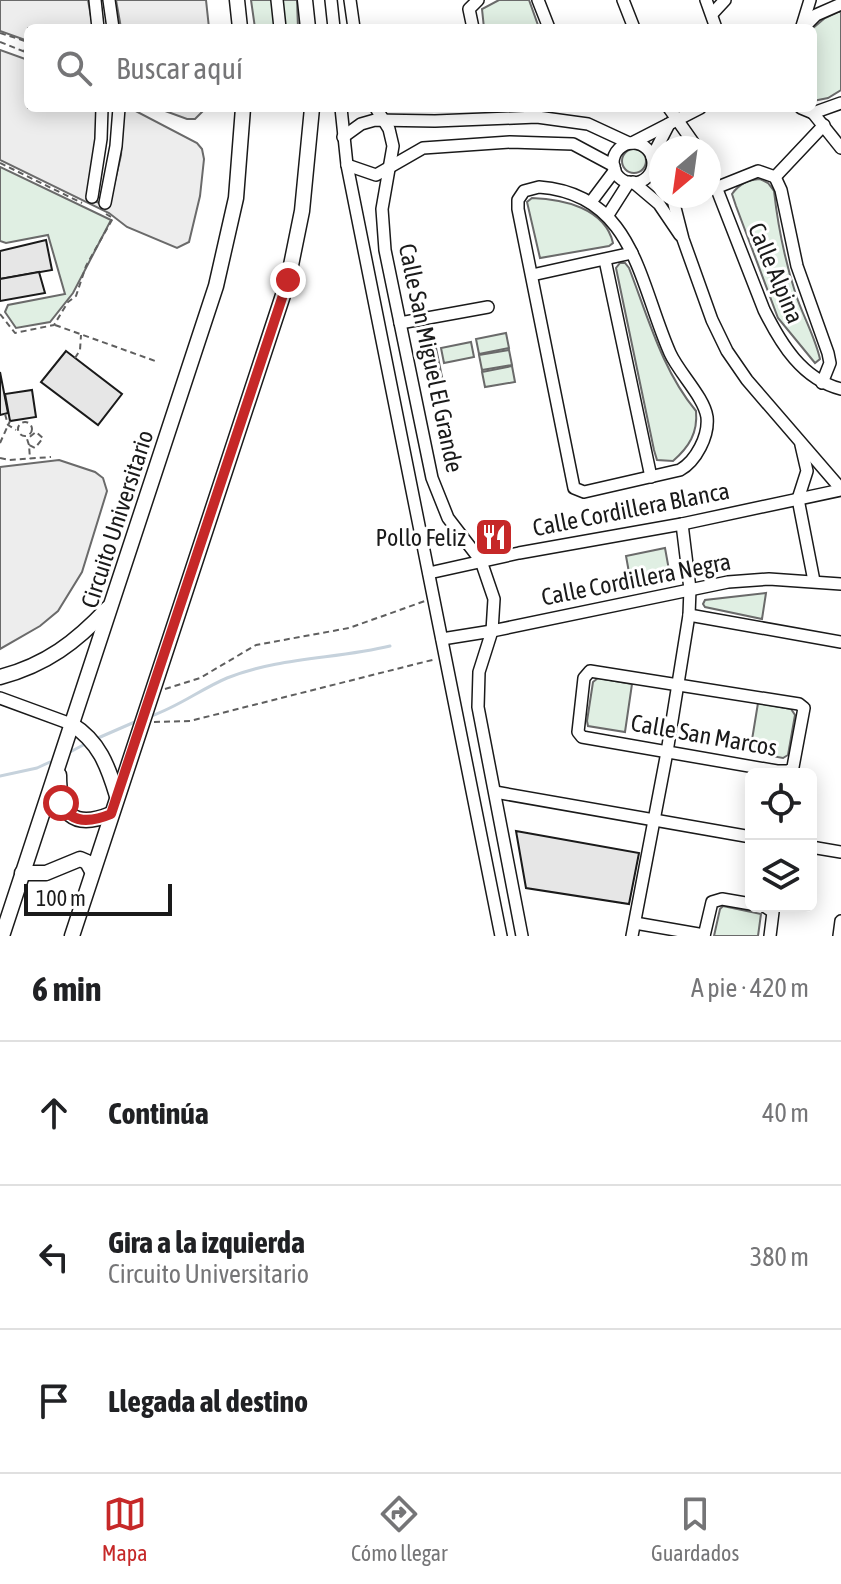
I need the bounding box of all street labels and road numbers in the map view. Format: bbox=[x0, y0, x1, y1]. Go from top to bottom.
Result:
street label: Calle Alpina bbox=[743, 219, 809, 327]
street label: Calle San Miguel El Grande bbox=[394, 241, 468, 475]
street label: Circuito Universitario bbox=[75, 427, 159, 611]
street label: Calle Cordillera Blanca bbox=[530, 477, 732, 541]
street label: Calle Cordillera Negra bbox=[539, 547, 733, 611]
street label: Calle San Marcos bbox=[629, 709, 779, 761]

